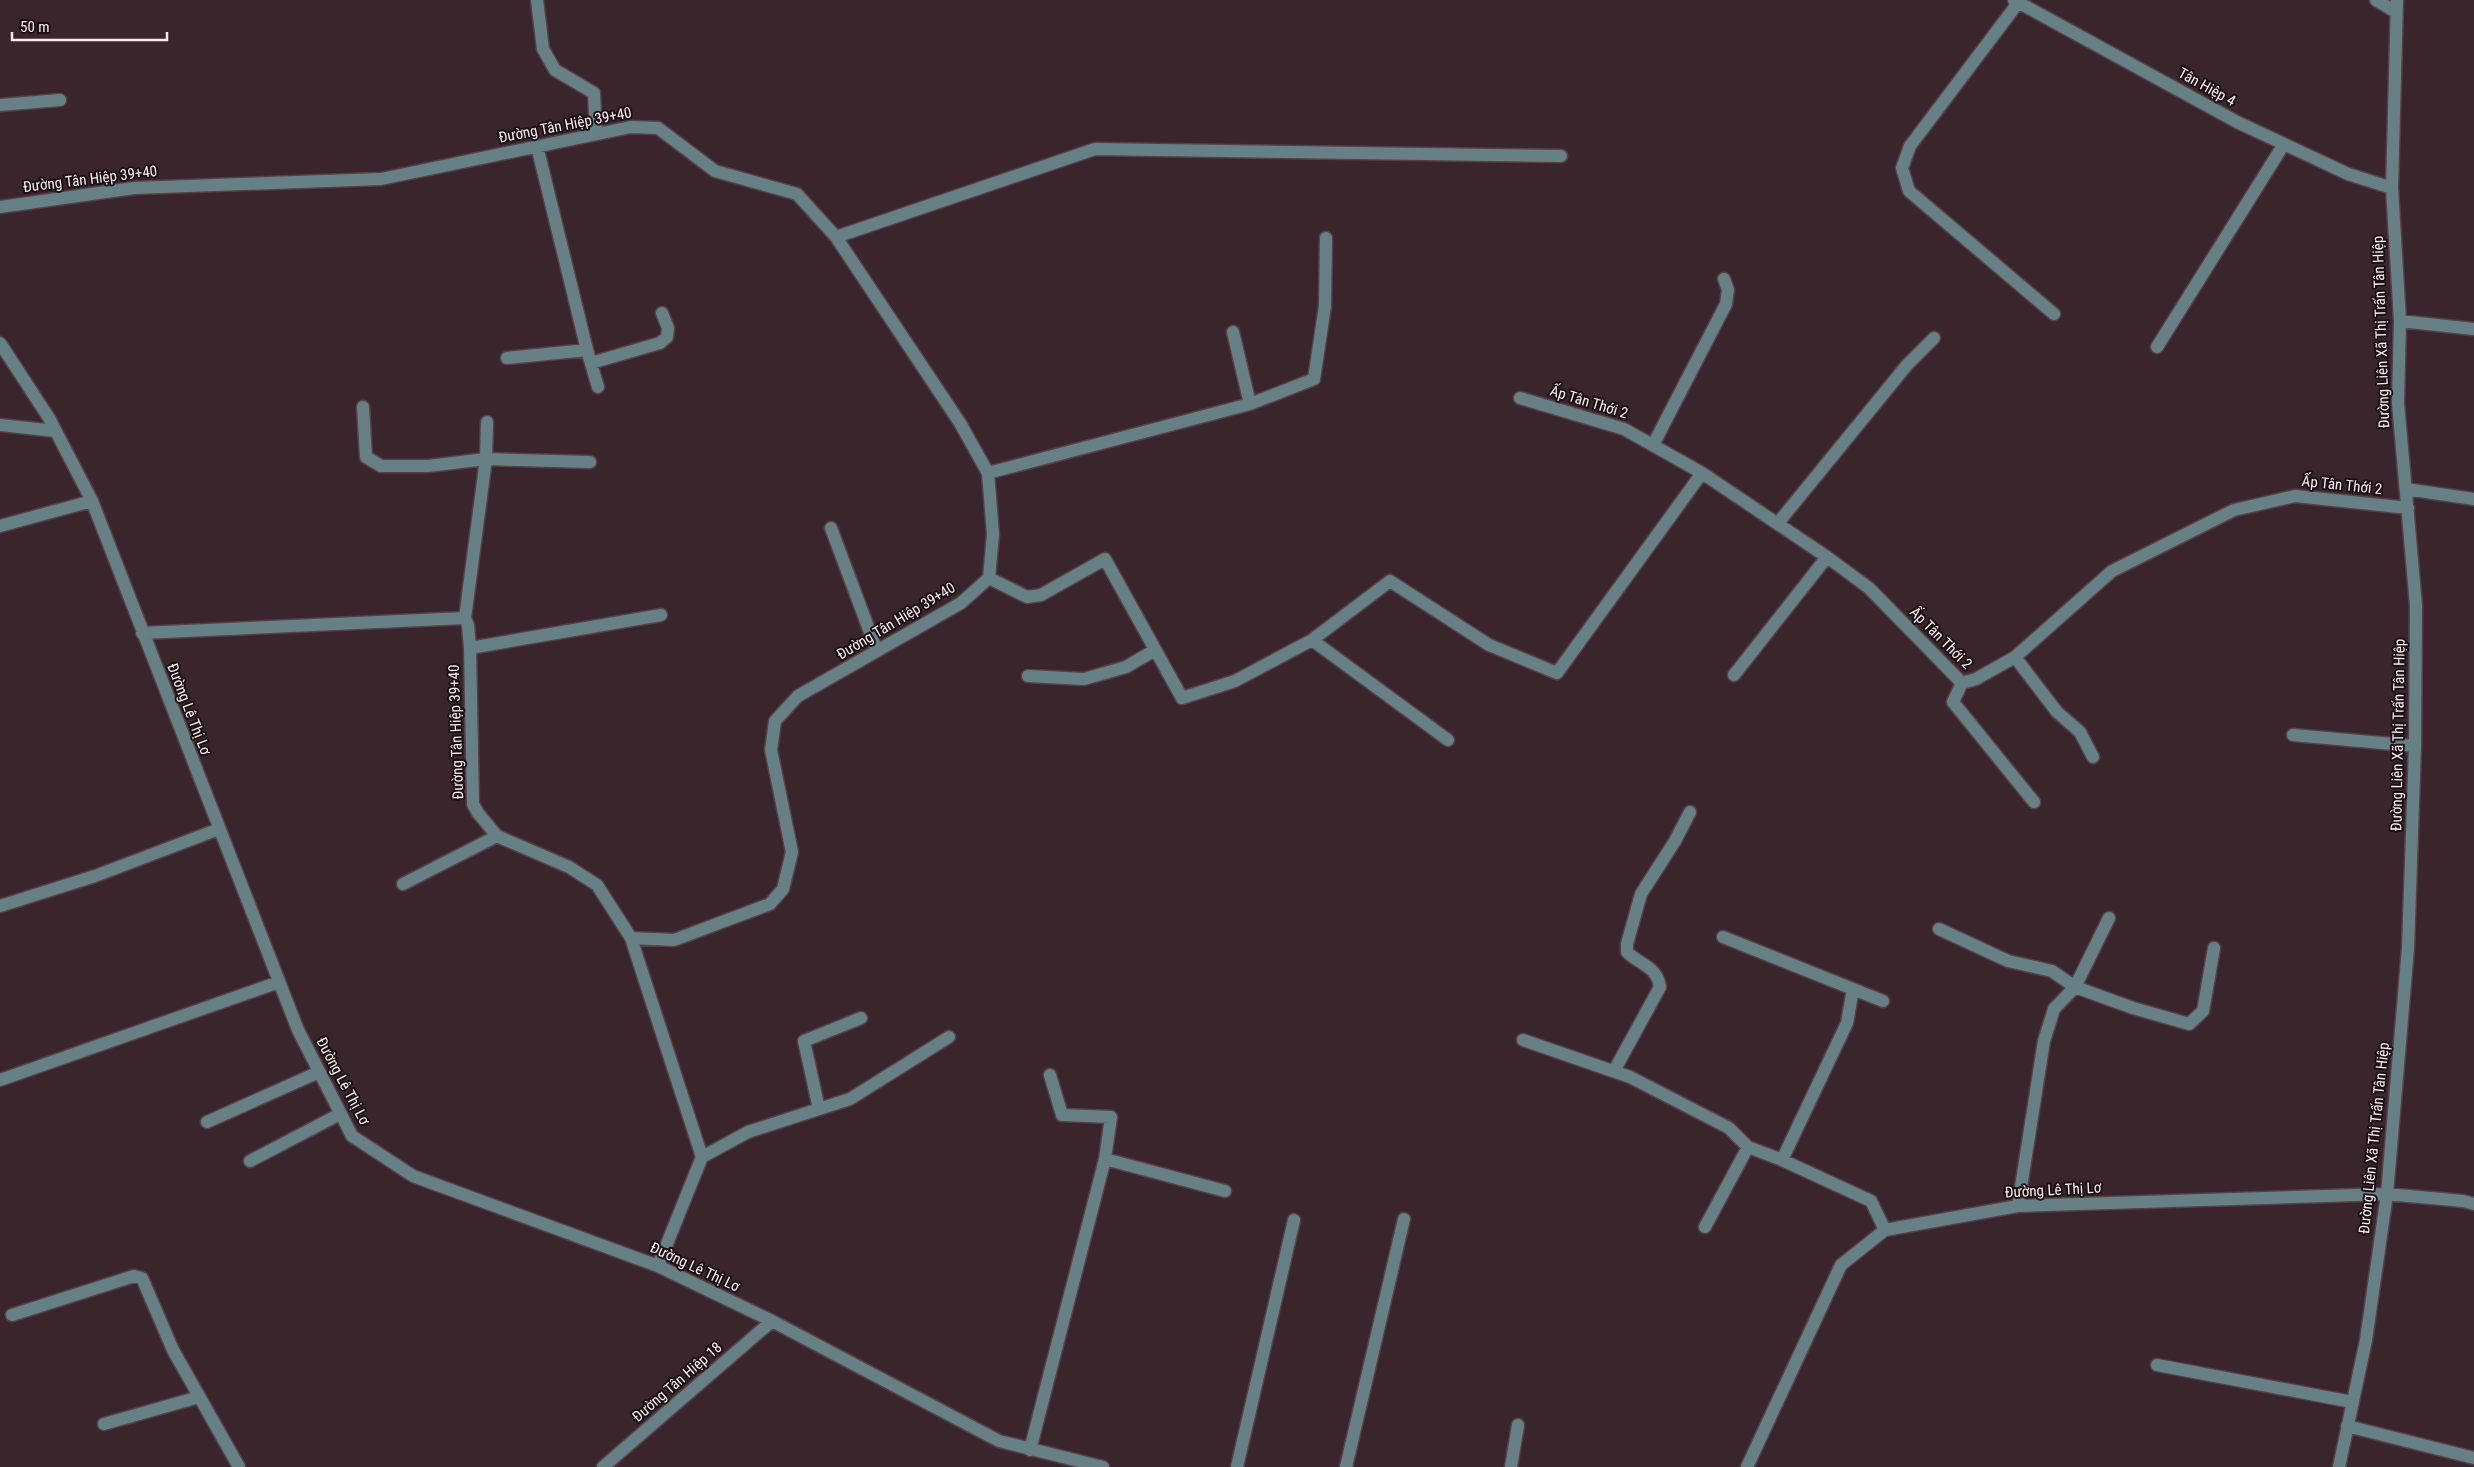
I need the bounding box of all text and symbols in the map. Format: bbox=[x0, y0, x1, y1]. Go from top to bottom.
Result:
scale bar bbox=[12, 10, 168, 42]
text: 50 m bbox=[20, 18, 50, 36]
street label: Tân Hiệp 4 bbox=[2175, 64, 2239, 110]
street label: Đường Tân Hiệp 39+40 bbox=[497, 103, 633, 147]
street label: Đường Tân Hiệp 39+40 bbox=[22, 162, 158, 196]
street label: Đường Liên Xã Thị Trấn Tân Hiệp bbox=[2369, 236, 2393, 428]
street label: Ấp Tân Thới 2 bbox=[1548, 382, 1630, 422]
street label: Ấp Tân Thới 2 bbox=[2301, 472, 2383, 498]
street label: Đường Tân Hiệp 39+40 bbox=[834, 579, 958, 663]
street label: Ấp Tân Thới 2 bbox=[1906, 603, 1976, 673]
street label: Đường Liên Xã Thị Trấn Tân Hiệp bbox=[2387, 639, 2409, 831]
street label: Đường Lê Thị Lơ bbox=[163, 661, 215, 758]
street label: Đường Tân Hiệp 39+40 bbox=[445, 664, 467, 800]
street label: Đường Lê Thị Lơ bbox=[312, 1034, 374, 1128]
street label: Đường Liên Xã Thị Trấn Tân Hiệp bbox=[2355, 1041, 2393, 1235]
street label: Đường Lê Thị Lơ bbox=[2004, 1178, 2102, 1202]
street label: Đường Lê Thị Lơ bbox=[647, 1238, 743, 1296]
street label: Đường Tân Hiệp 18 bbox=[629, 1338, 725, 1426]

